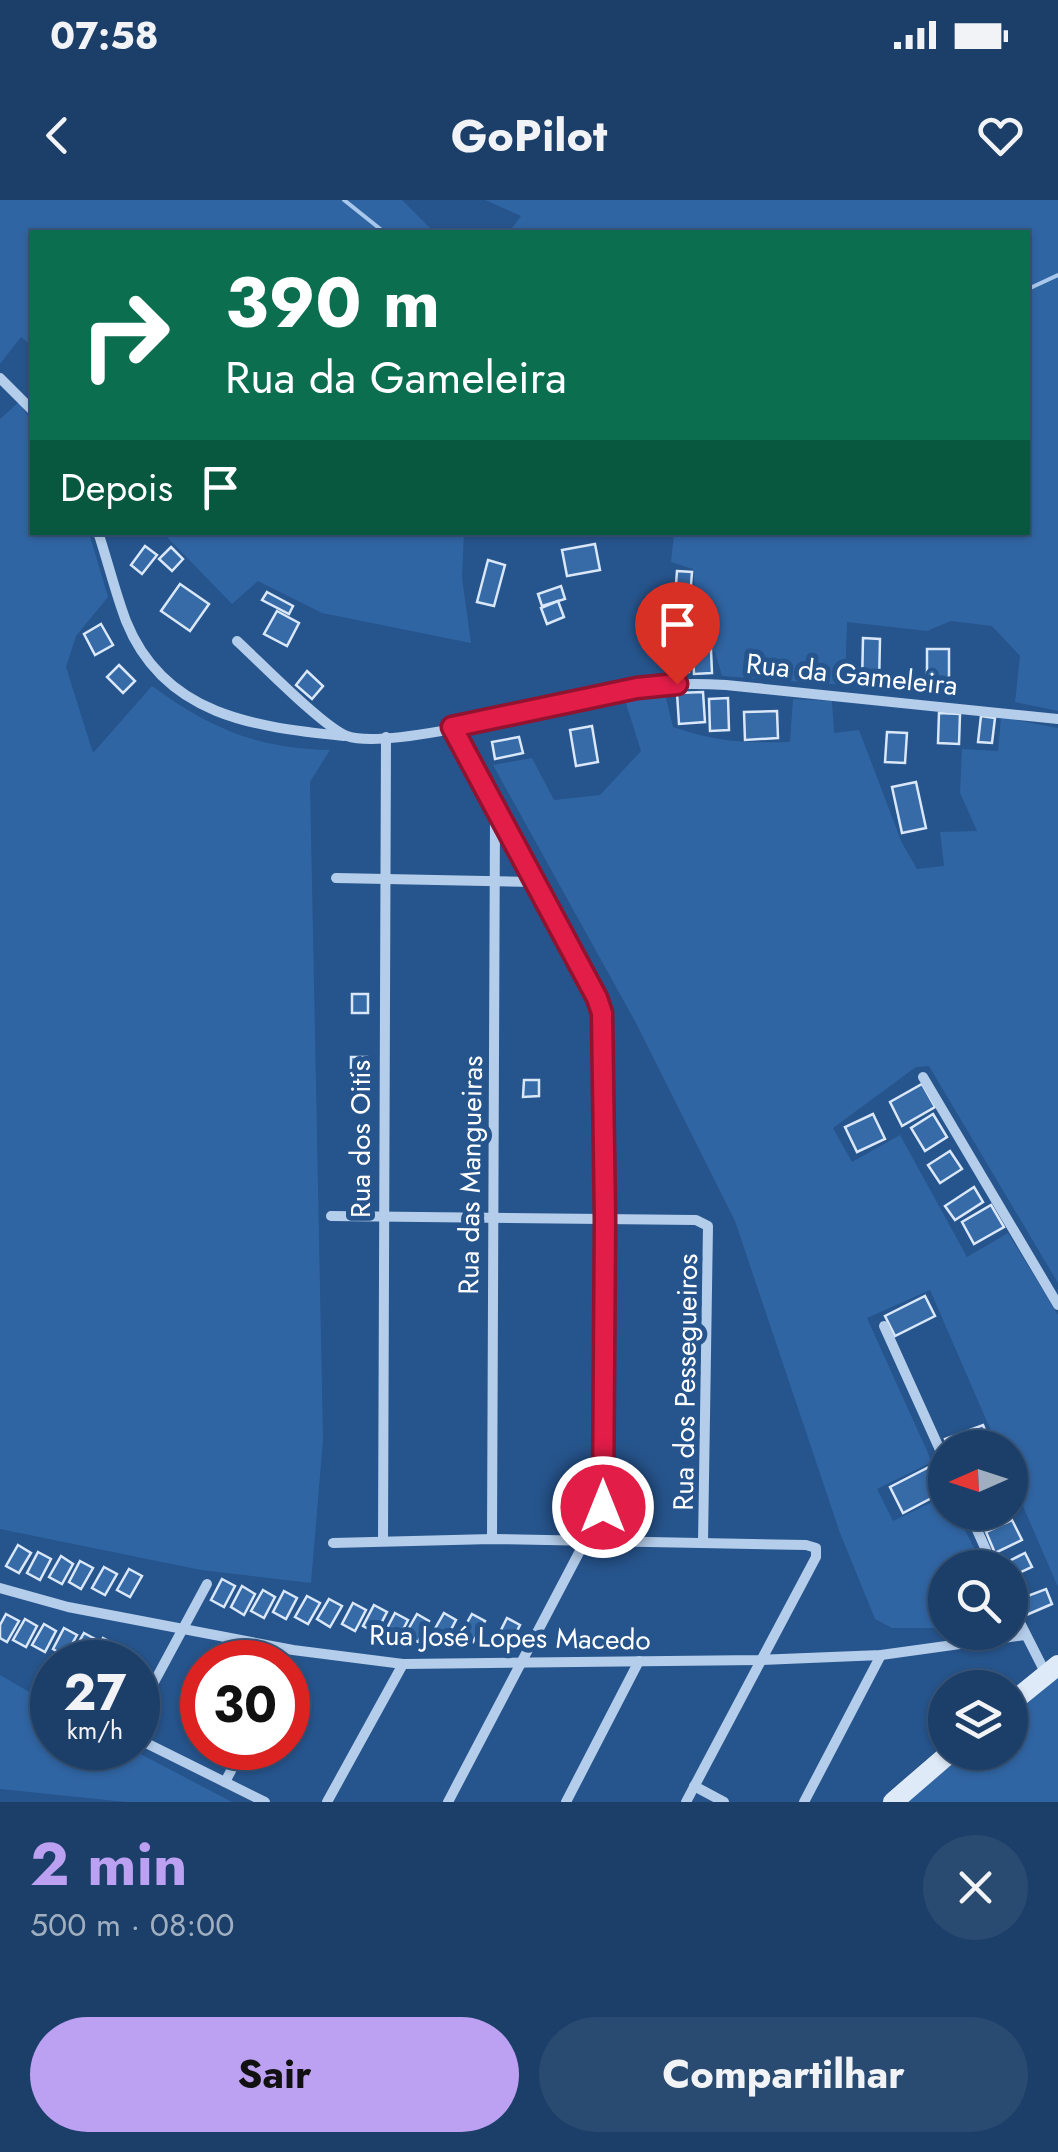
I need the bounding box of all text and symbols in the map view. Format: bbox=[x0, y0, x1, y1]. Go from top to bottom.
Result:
text: 07:58 bbox=[50, 8, 159, 63]
text: GoPilot bbox=[451, 103, 607, 168]
icon: back bbox=[30, 108, 85, 163]
icon: heart bbox=[973, 108, 1028, 163]
text: 390 m bbox=[225, 252, 440, 353]
icon: right bbox=[60, 270, 190, 400]
text: Rua da Gameleira bbox=[225, 345, 567, 410]
text: Depois bbox=[60, 460, 173, 515]
icon: arrive bbox=[193, 460, 248, 515]
pin bbox=[635, 582, 720, 685]
icon: arrive bbox=[650, 597, 705, 652]
street label: Rua da Gameleira bbox=[744, 643, 960, 706]
street label: Rua das Mangueiras bbox=[448, 1055, 493, 1295]
street label: Rua dos Oitis bbox=[340, 1060, 381, 1218]
street label: Rua dos Pessegueiros bbox=[663, 1253, 708, 1511]
north arrow bbox=[928, 1430, 1028, 1530]
map controls bbox=[928, 1430, 1028, 1770]
position arrow bbox=[551, 1455, 655, 1559]
button: search bbox=[928, 1550, 1028, 1650]
street label: Rua José Lopes Macedo bbox=[369, 1615, 651, 1660]
speed limit sign: 30 bbox=[180, 1640, 310, 1770]
text: 27 bbox=[64, 1656, 126, 1729]
button: layers bbox=[928, 1670, 1028, 1770]
text: km/h bbox=[67, 1712, 123, 1748]
text: 2 min bbox=[30, 1821, 188, 1908]
button: close bbox=[923, 1835, 1028, 1940]
text: 500 m · 08:00 bbox=[30, 1902, 234, 1948]
button: Sair bbox=[30, 2017, 519, 2132]
button: Compartilhar bbox=[539, 2017, 1028, 2132]

